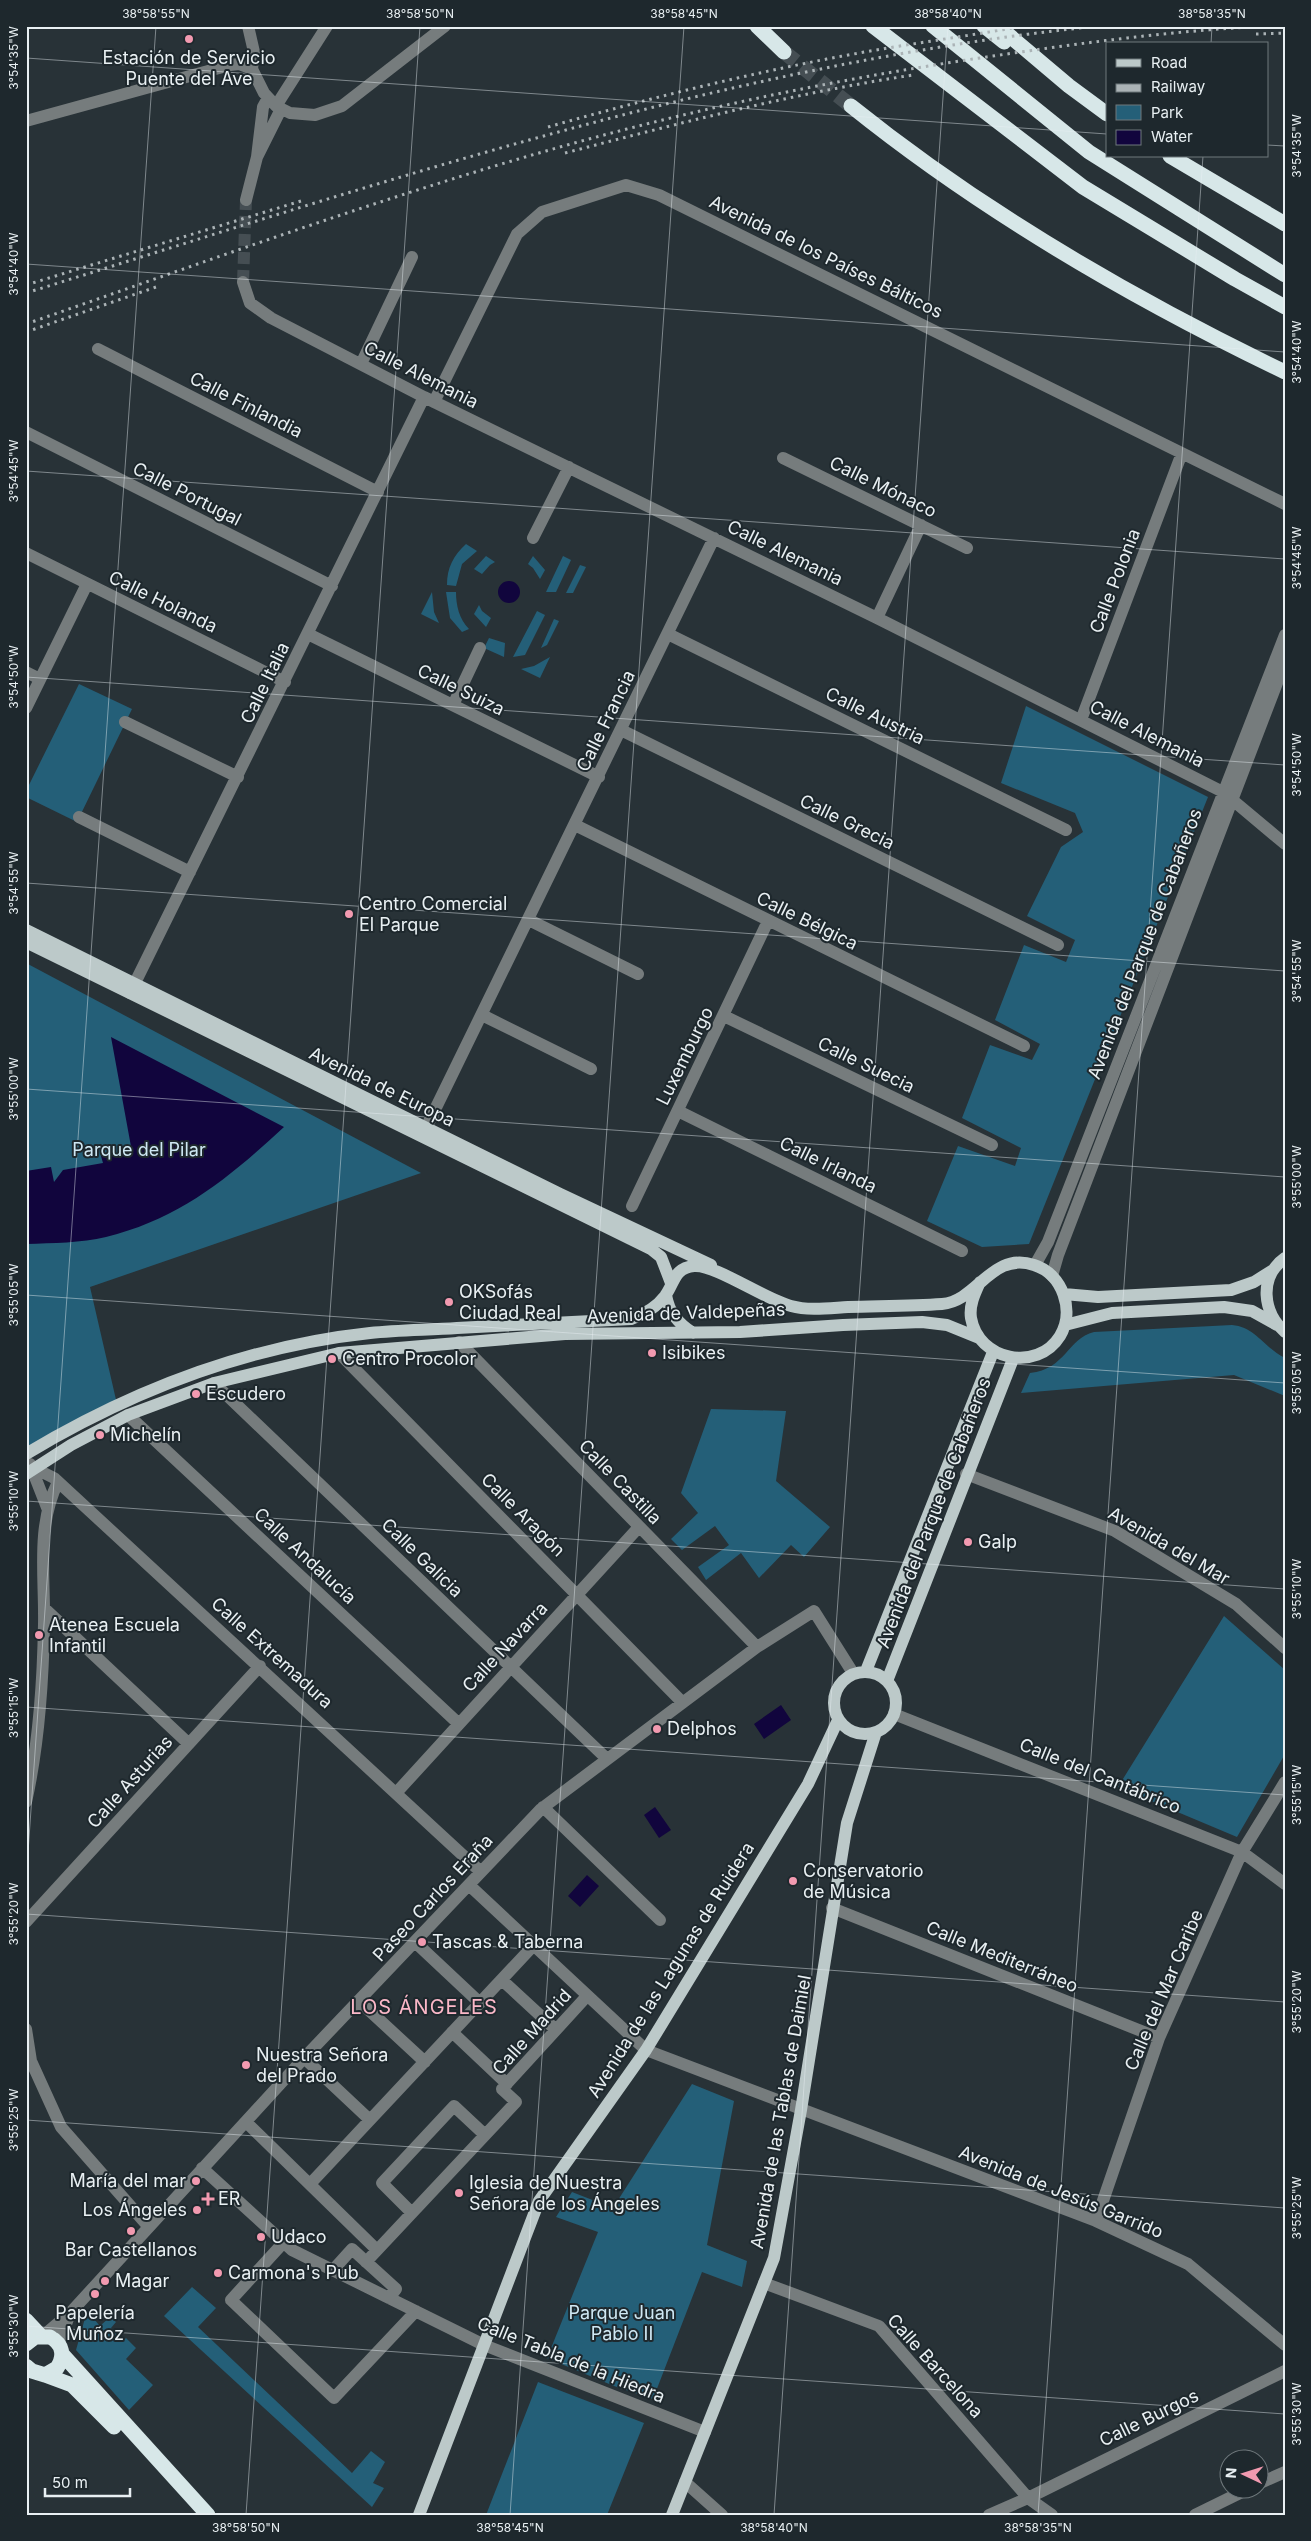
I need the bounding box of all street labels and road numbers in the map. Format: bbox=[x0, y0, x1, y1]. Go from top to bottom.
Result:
street label: Avenida de los Países Bálticos bbox=[706, 191, 946, 322]
street label: Calle Alemania bbox=[360, 337, 482, 412]
street label: Calle Finlandia bbox=[186, 367, 306, 442]
street label: Calle Mónaco bbox=[826, 452, 940, 522]
street label: Calle Portugal bbox=[130, 457, 245, 530]
street label: Calle Alemania bbox=[724, 516, 846, 590]
street label: Calle Polonia bbox=[1085, 526, 1144, 636]
street label: Calle Holanda bbox=[106, 566, 221, 637]
street label: Calle Italia bbox=[236, 639, 293, 727]
street label: Calle Suiza bbox=[414, 659, 508, 720]
street label: Calle Francia bbox=[572, 667, 639, 775]
street label: Calle Austria bbox=[822, 683, 928, 749]
street label: Calle Alemania bbox=[1086, 696, 1208, 771]
street label: Calle Grecia bbox=[796, 790, 898, 853]
street label: Avenida del Parque de Cabañeros bbox=[1083, 806, 1206, 1082]
street label: Calle Bélgica bbox=[753, 887, 861, 954]
street label: Luxemburgo bbox=[652, 1003, 717, 1108]
street label: Calle Suecia bbox=[814, 1032, 918, 1097]
street label: Avenida de Europa bbox=[306, 1042, 458, 1131]
street label: Calle Irlanda bbox=[776, 1132, 880, 1197]
street label: Avenida de Valdepeñas bbox=[586, 1299, 786, 1326]
street label: Avenida del Parque de Cabañeros bbox=[872, 1375, 995, 1651]
street label: Calle Castilla bbox=[575, 1435, 666, 1528]
street label: Calle Aragón bbox=[477, 1469, 569, 1561]
street label: Avenida del Mar bbox=[1105, 1502, 1234, 1589]
street label: Calle Andalucía bbox=[250, 1503, 361, 1608]
street label: Calle Galicia bbox=[377, 1514, 467, 1602]
street label: Calle Extremadura bbox=[207, 1593, 337, 1713]
street label: Calle Navarra bbox=[458, 1597, 552, 1696]
street label: Calle Asturias bbox=[83, 1731, 177, 1832]
street label: Calle del Cantábrico bbox=[1017, 1734, 1184, 1817]
street label: Paseo Carlos Eraña bbox=[368, 1830, 497, 1965]
street label: Avenida de las Lagunas de Ruidera bbox=[583, 1838, 758, 2101]
street label: Calle del Mar Caribe bbox=[1120, 1906, 1207, 2073]
street label: Calle Mediterráneo bbox=[923, 1917, 1081, 1997]
street label: Avenida de las Tablas de Daimiel bbox=[746, 1973, 815, 2250]
street label: Calle Madrid bbox=[488, 1985, 575, 2079]
street label: Avenida de Jesús Garrido bbox=[956, 2141, 1166, 2242]
street label: Calle Barcelona bbox=[883, 2309, 988, 2422]
street label: Calle Tabla de la Hiedra bbox=[474, 2312, 668, 2407]
street label: Calle Burgos bbox=[1096, 2384, 1202, 2451]

